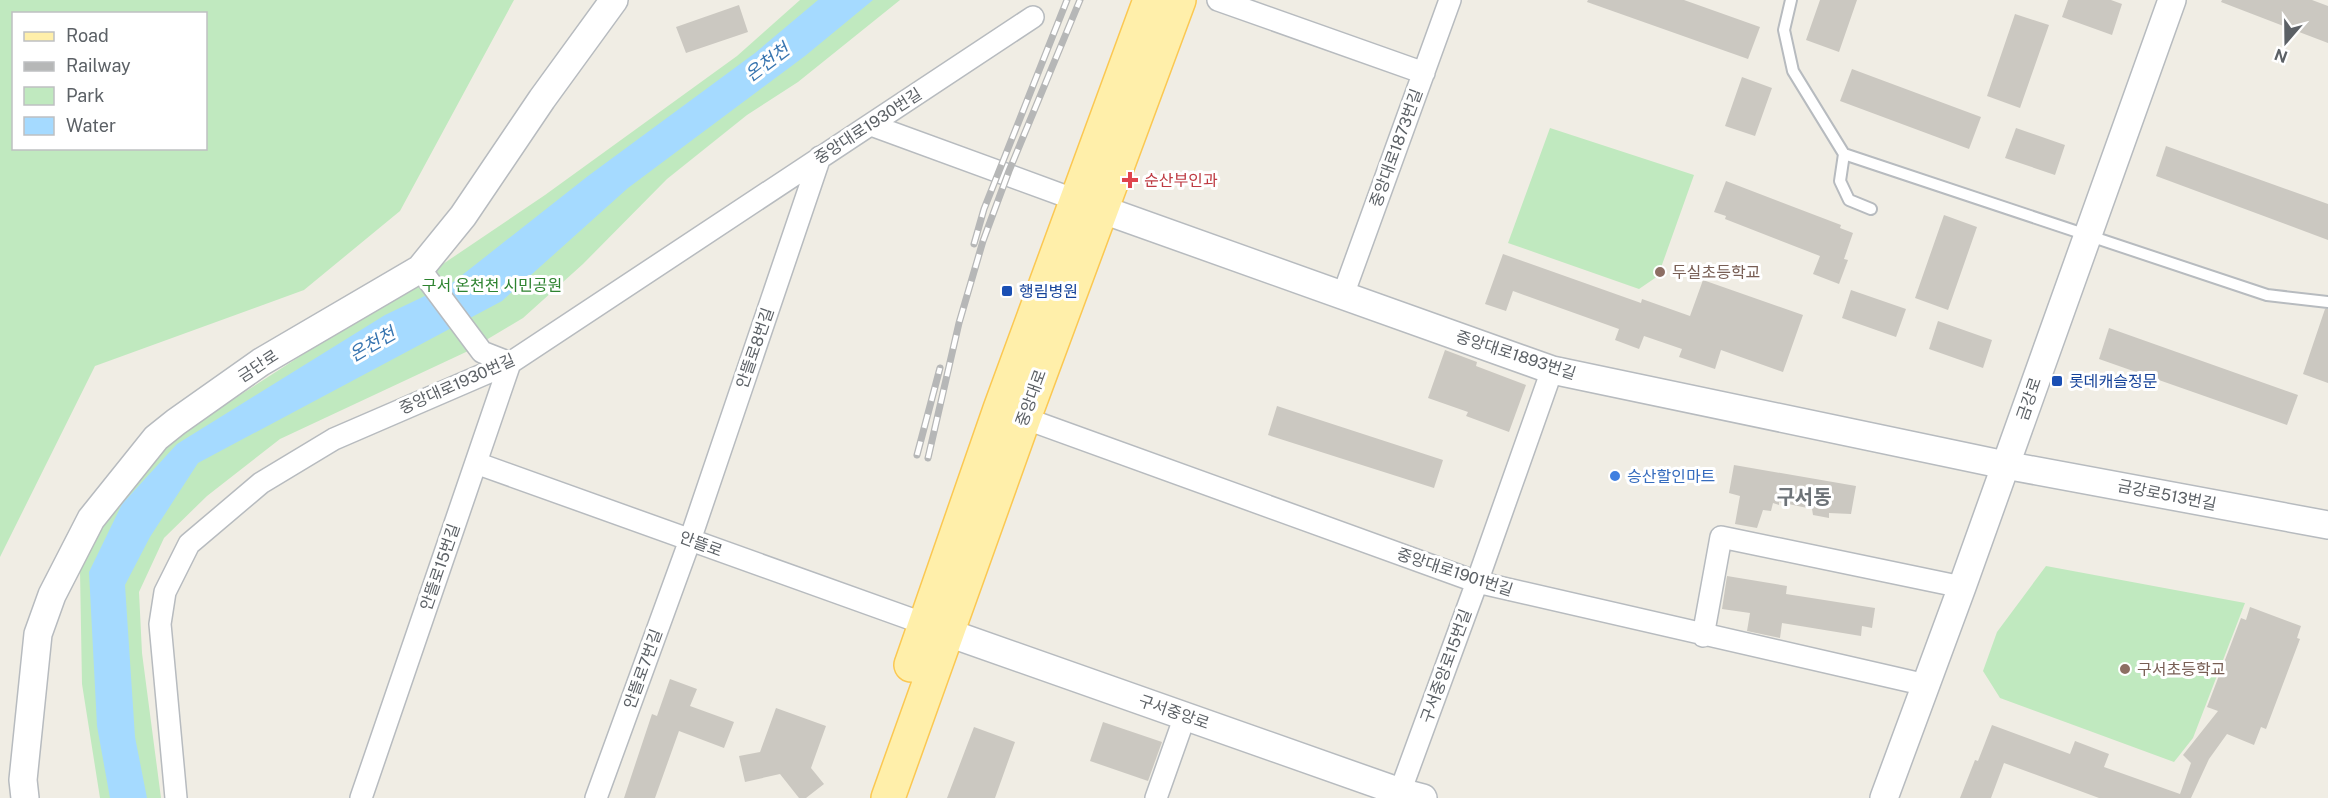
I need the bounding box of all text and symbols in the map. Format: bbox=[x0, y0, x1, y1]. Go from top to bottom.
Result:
legend bbox=[12, 12, 207, 150]
north arrow bbox=[2256, 12, 2316, 72]
text: Road bbox=[66, 25, 109, 46]
water label: 온천천 bbox=[741, 37, 795, 85]
text: N bbox=[2272, 45, 2290, 67]
text: Railway bbox=[66, 55, 131, 76]
street label: 중앙대로1930번길 bbox=[811, 84, 925, 168]
text: Park bbox=[66, 85, 104, 106]
street label: 중앙대로1873번길 bbox=[1366, 86, 1426, 210]
text: Water bbox=[66, 115, 116, 136]
marker: 순산부인과 bbox=[1121, 171, 1139, 189]
place label: 순산부인과 bbox=[1144, 171, 1218, 190]
place label: 두실초등학교 bbox=[1672, 263, 1760, 282]
marker: 두실초등학교 bbox=[1653, 265, 1667, 279]
park label: 구서 온천천 시민공원 bbox=[422, 276, 562, 295]
place label: 행림병원 bbox=[1019, 282, 1078, 301]
marker: 행림병원 bbox=[1000, 284, 1014, 298]
street label: 안뜰로8번길 bbox=[732, 305, 778, 391]
water label: 온천천 bbox=[345, 321, 401, 366]
street label: 중앙대로1893번길 bbox=[1454, 327, 1578, 383]
street label: 금단로 bbox=[234, 346, 282, 386]
street label: 중앙대로1930번길 bbox=[396, 350, 518, 418]
street label: 중앙대로 bbox=[1012, 367, 1050, 429]
place label: 롯데캐슬정문 bbox=[2069, 372, 2158, 391]
marker: 롯데캐슬정문 bbox=[2050, 374, 2064, 388]
street label: 금강로 bbox=[2013, 375, 2045, 423]
place label: 승산할인마트 bbox=[1627, 467, 1715, 486]
marker: 승산할인마트 bbox=[1608, 469, 1622, 483]
street label: 금강로513번길 bbox=[2116, 476, 2218, 514]
district label: 구서동 bbox=[1776, 485, 1832, 509]
street label: 안뜰로15번길 bbox=[416, 521, 464, 613]
street label: 안뜰로 bbox=[677, 528, 725, 561]
street label: 중앙대로1901번길 bbox=[1395, 544, 1515, 600]
street label: 구서중앙로15번길 bbox=[1417, 606, 1475, 726]
street label: 안뜰로7번길 bbox=[620, 627, 666, 711]
place label: 구서초등학교 bbox=[2137, 660, 2225, 679]
marker: 구서초등학교 bbox=[2118, 662, 2132, 676]
street label: 구서중앙로 bbox=[1136, 691, 1212, 733]

